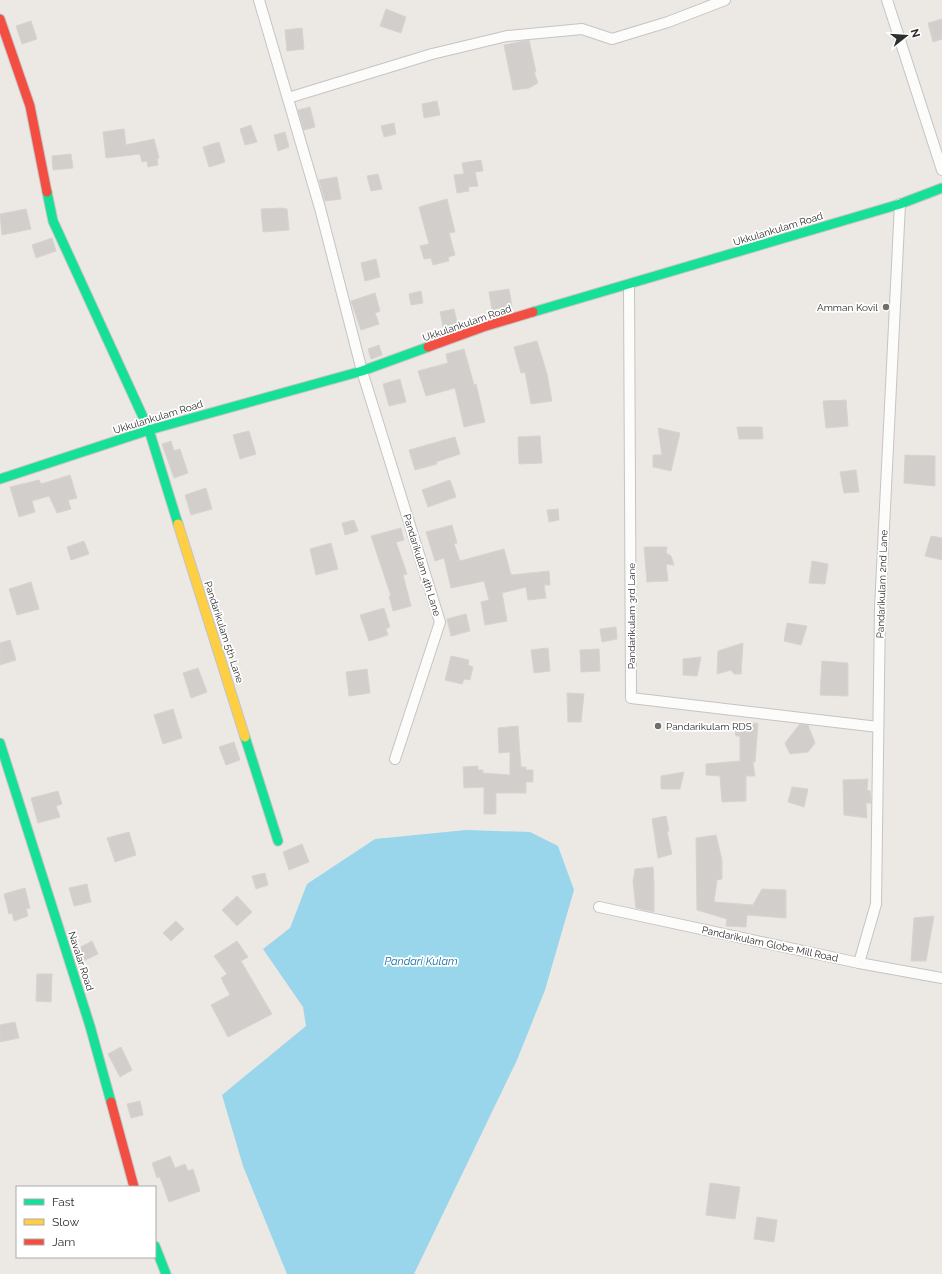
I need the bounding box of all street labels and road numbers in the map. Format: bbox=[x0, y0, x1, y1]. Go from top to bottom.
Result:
street label: Ukkulankulam Road bbox=[732, 210, 824, 248]
street label: Ukkulankulam Road bbox=[421, 303, 513, 343]
street label: Ukkulankulam Road bbox=[112, 398, 204, 436]
street label: Pandarikulam 4th Lane bbox=[401, 513, 443, 617]
street label: Pandarikulam 2nd Lane bbox=[875, 529, 889, 639]
street label: Pandarikulam 3rd Lane bbox=[626, 563, 637, 669]
street label: Pandarikulam 5th Lane bbox=[202, 580, 246, 684]
street label: Pandarikulam Globe Mill Road bbox=[701, 924, 839, 964]
street label: Navalar Road bbox=[66, 930, 96, 992]

